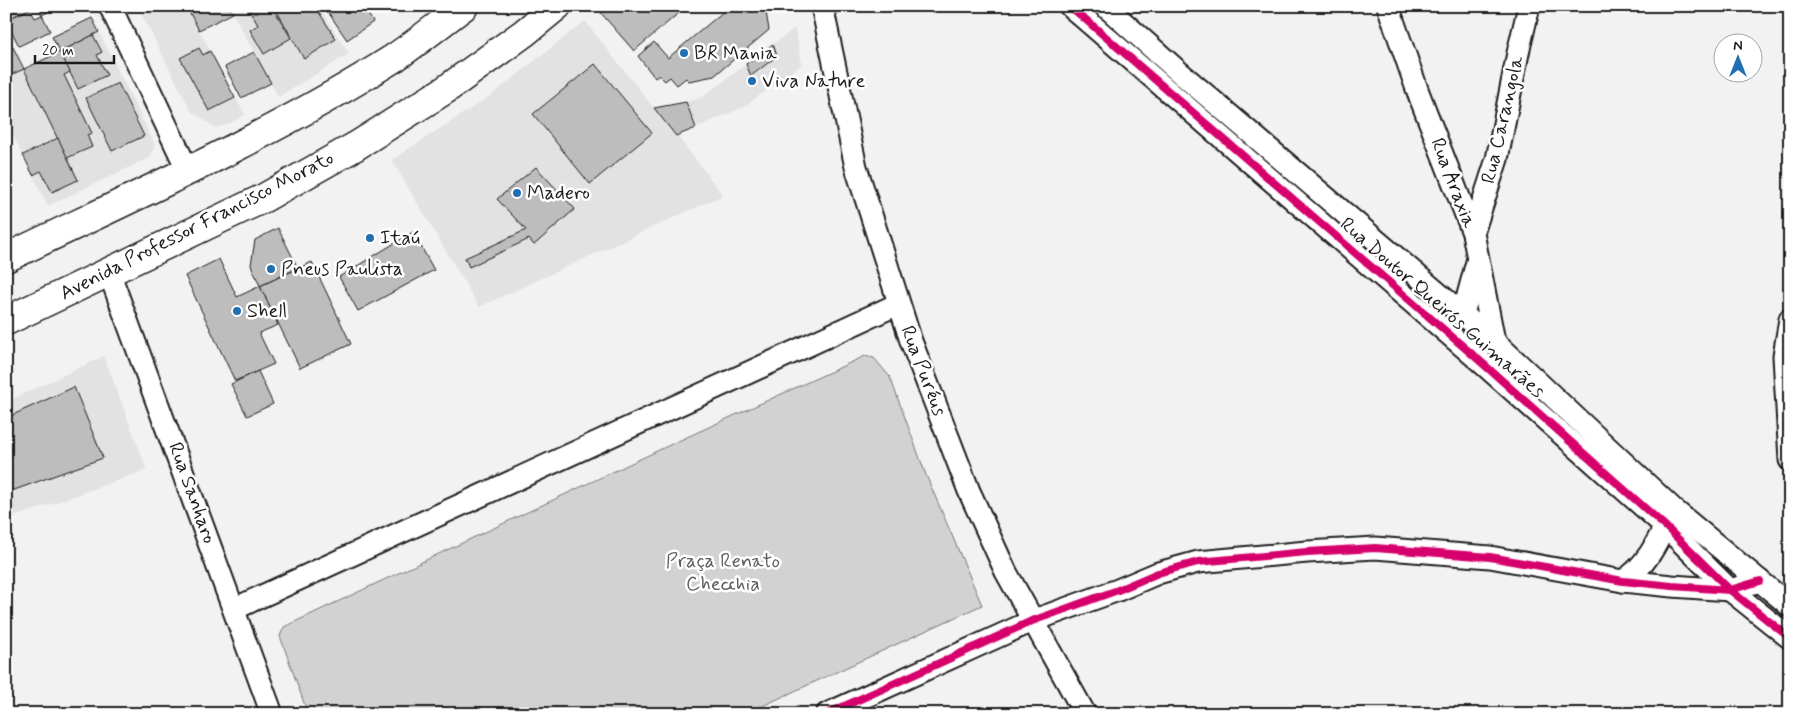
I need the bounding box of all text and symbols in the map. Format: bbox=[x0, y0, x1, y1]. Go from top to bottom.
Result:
scale bar bbox=[35, 32, 114, 64]
north arrow bbox=[1714, 32, 1764, 82]
text: N bbox=[1733, 37, 1743, 55]
place label: BR Mania bbox=[694, 40, 778, 67]
text: 20 m bbox=[42, 41, 74, 61]
marker: BR Mania bbox=[678, 47, 690, 59]
street label: Rua Carangola bbox=[1475, 53, 1531, 186]
place label: Viva Nature bbox=[762, 68, 866, 95]
marker: Viva Nature bbox=[746, 75, 758, 87]
street label: Rua Araxia bbox=[1423, 134, 1483, 233]
street label: Avenida Professor Francisco Morato bbox=[55, 145, 339, 307]
place label: Madero bbox=[527, 180, 590, 207]
marker: Madero bbox=[511, 187, 523, 199]
street label: Rua Doutor Queirós Guimarães bbox=[1334, 211, 1550, 405]
place label: Itaú bbox=[380, 225, 420, 252]
marker: Itaú bbox=[364, 232, 376, 244]
place label: Pneus Paulista bbox=[281, 256, 403, 283]
marker: Pneus Paulista bbox=[265, 263, 277, 275]
place label: Shell bbox=[247, 298, 287, 325]
marker: Shell bbox=[231, 305, 243, 317]
street label: Rua Puréus bbox=[893, 322, 953, 420]
street label: Rua Sanharo bbox=[161, 439, 223, 547]
park label: Praça Renato Checchia bbox=[666, 548, 780, 598]

